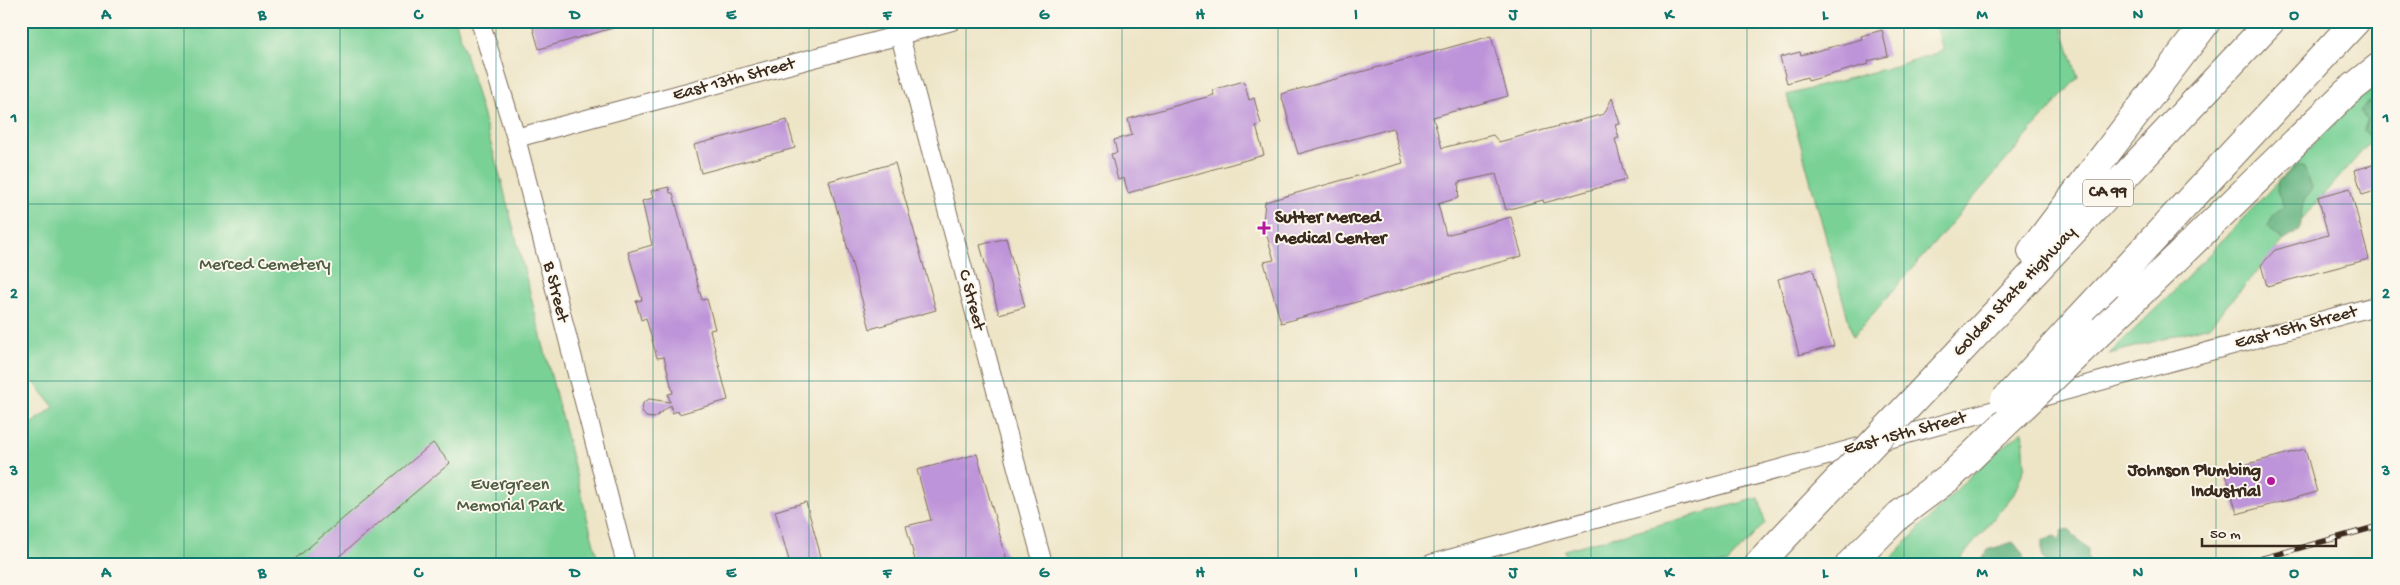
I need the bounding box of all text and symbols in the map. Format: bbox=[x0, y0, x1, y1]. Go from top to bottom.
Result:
text: A bbox=[100, 7, 112, 26]
text: B bbox=[257, 7, 267, 26]
text: C bbox=[413, 7, 424, 26]
text: D bbox=[568, 7, 581, 26]
text: E bbox=[726, 7, 737, 26]
text: F bbox=[882, 7, 893, 26]
text: G bbox=[1039, 7, 1050, 26]
text: H bbox=[1195, 7, 1205, 26]
text: I bbox=[1354, 7, 1358, 26]
text: J bbox=[1508, 7, 1519, 26]
text: K bbox=[1664, 7, 1676, 26]
text: L bbox=[1822, 7, 1829, 26]
text: M bbox=[1976, 7, 1988, 26]
text: N bbox=[2133, 7, 2144, 26]
text: O bbox=[2289, 7, 2299, 26]
street label: East 13th Street bbox=[671, 53, 799, 106]
text: 1 bbox=[10, 110, 17, 129]
text: 1 bbox=[2382, 110, 2389, 129]
road number: CA 99 bbox=[2083, 180, 2133, 207]
place label: Sutter Merced Medical Center bbox=[1275, 208, 1389, 250]
marker: Sutter Merced Medical Center bbox=[1257, 221, 1271, 235]
street label: Golden State Highway bbox=[1949, 222, 2081, 362]
park label: Merced Cemetery bbox=[199, 255, 331, 276]
street label: B Street bbox=[537, 259, 573, 326]
street label: C Street bbox=[953, 267, 990, 334]
text: 2 bbox=[10, 286, 18, 305]
text: 2 bbox=[2382, 286, 2390, 305]
street label: East 15th Street bbox=[2233, 301, 2361, 354]
street label: East 15th Street bbox=[1842, 407, 1970, 460]
place label: Johnson Plumbing Industrial bbox=[2127, 461, 2261, 503]
text: 3 bbox=[9, 463, 18, 482]
text: 3 bbox=[2381, 463, 2390, 482]
park label: Evergreen Memorial Park bbox=[457, 475, 565, 517]
marker: Johnson Plumbing Industrial bbox=[2265, 475, 2277, 487]
scale bar bbox=[2202, 515, 2336, 547]
text: 50 m bbox=[2210, 526, 2241, 544]
text: A bbox=[100, 565, 112, 584]
text: B bbox=[257, 565, 267, 584]
text: C bbox=[413, 565, 424, 584]
text: D bbox=[568, 565, 581, 584]
text: E bbox=[726, 565, 737, 584]
text: F bbox=[882, 565, 893, 584]
text: G bbox=[1039, 565, 1050, 584]
text: H bbox=[1195, 565, 1205, 584]
text: I bbox=[1354, 565, 1358, 584]
text: J bbox=[1508, 565, 1519, 584]
text: K bbox=[1664, 565, 1676, 584]
text: L bbox=[1822, 565, 1829, 584]
text: M bbox=[1976, 565, 1988, 584]
text: N bbox=[2133, 565, 2144, 584]
text: O bbox=[2289, 565, 2299, 584]

